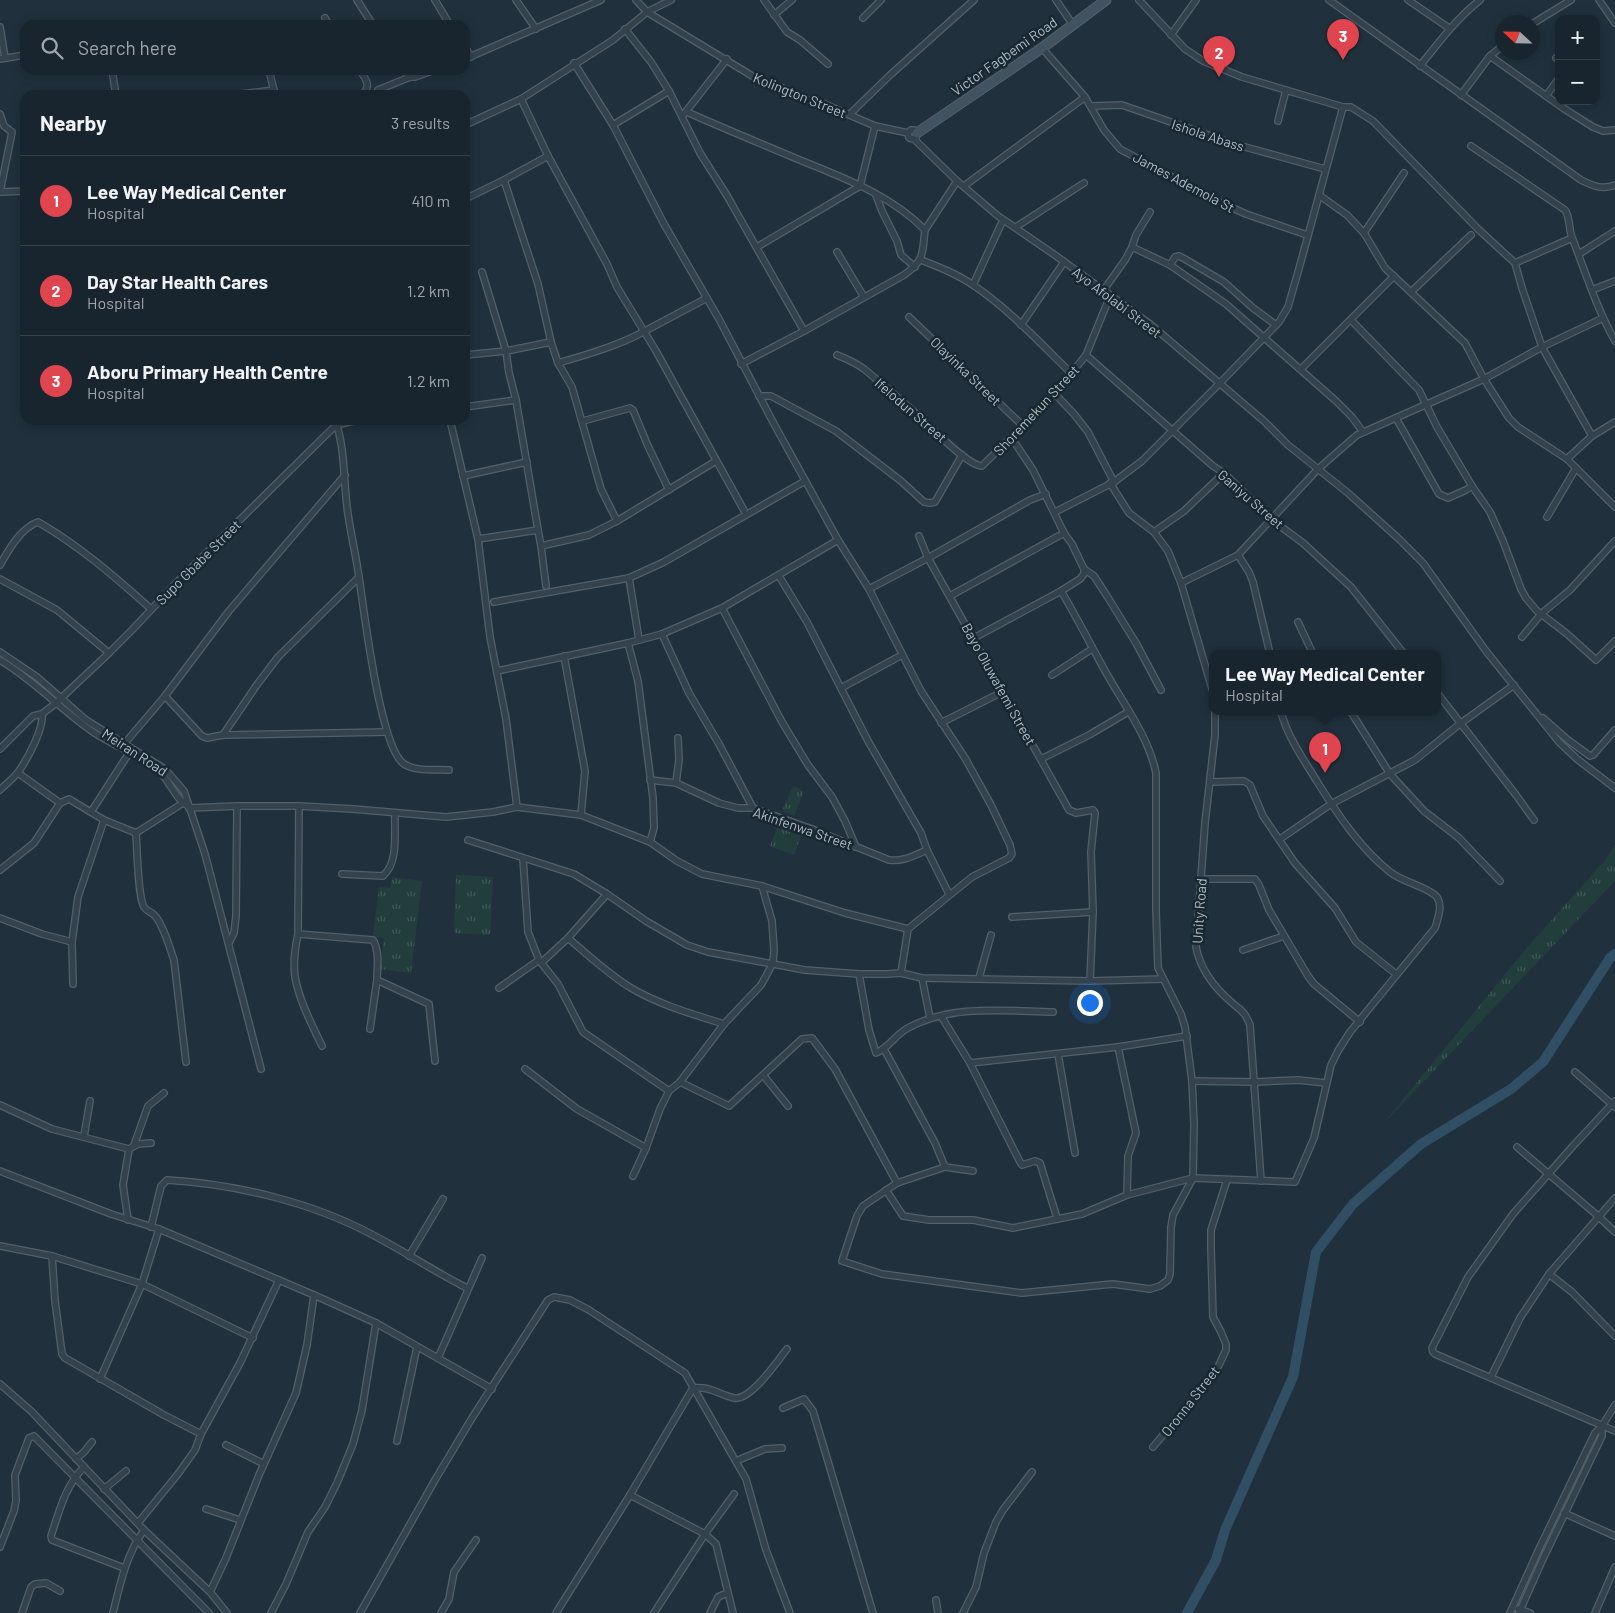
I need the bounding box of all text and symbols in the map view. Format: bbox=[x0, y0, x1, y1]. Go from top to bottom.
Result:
street label: Victor Fagbemi Road bbox=[948, 13, 1060, 99]
north arrow bbox=[1495, 15, 1540, 60]
map controls bbox=[1555, 15, 1600, 105]
button: + bbox=[1555, 15, 1600, 60]
pin: 3 bbox=[1327, 19, 1359, 60]
search box bbox=[20, 20, 470, 75]
icon: search bbox=[38, 34, 66, 62]
text: Search here bbox=[78, 36, 177, 59]
pin: 2 bbox=[1203, 36, 1235, 77]
button: − bbox=[1555, 60, 1600, 105]
street label: Kolington Street bbox=[751, 69, 849, 121]
text: Nearby bbox=[40, 110, 106, 135]
text: 3 results bbox=[391, 113, 450, 132]
street label: Ishola Abass bbox=[1170, 115, 1247, 155]
street label: James Ademola St bbox=[1130, 148, 1238, 216]
text: Lee Way Medical Center bbox=[87, 180, 286, 203]
text: 1 bbox=[53, 191, 59, 210]
text: 410 m bbox=[412, 191, 450, 210]
text: Hospital bbox=[87, 203, 144, 222]
street label: Ayo Afolabi Street bbox=[1069, 263, 1165, 341]
text: Day Star Health Cares bbox=[87, 270, 268, 293]
text: 2 bbox=[52, 281, 60, 300]
text: 1.2 km bbox=[407, 281, 450, 300]
text: Hospital bbox=[87, 293, 144, 312]
street label: Olayinka Street bbox=[927, 333, 1005, 409]
text: Aboru Primary Health Centre bbox=[87, 360, 328, 383]
street label: Shoremekun Street bbox=[990, 361, 1082, 459]
text: 3 bbox=[52, 371, 60, 390]
text: 1.2 km bbox=[407, 371, 450, 390]
street label: Ifelodun Street bbox=[871, 374, 951, 446]
text: Hospital bbox=[87, 383, 144, 402]
street label: Ganiyu Street bbox=[1215, 466, 1287, 532]
street label: Supo Gbabe Street bbox=[152, 516, 244, 608]
street label: Bayo Oluwafemi Street bbox=[958, 620, 1040, 748]
popup bbox=[1209, 650, 1441, 715]
text: Lee Way Medical Center bbox=[1225, 662, 1425, 685]
text: Hospital bbox=[1225, 685, 1283, 704]
street label: Meiran Road bbox=[99, 725, 171, 779]
pin: 1 bbox=[1309, 732, 1341, 773]
street label: Akinfenwa Street bbox=[751, 803, 855, 853]
street label: Unity Road bbox=[1188, 878, 1210, 944]
your location bbox=[1077, 990, 1103, 1016]
street label: Oronna Street bbox=[1157, 1362, 1223, 1440]

